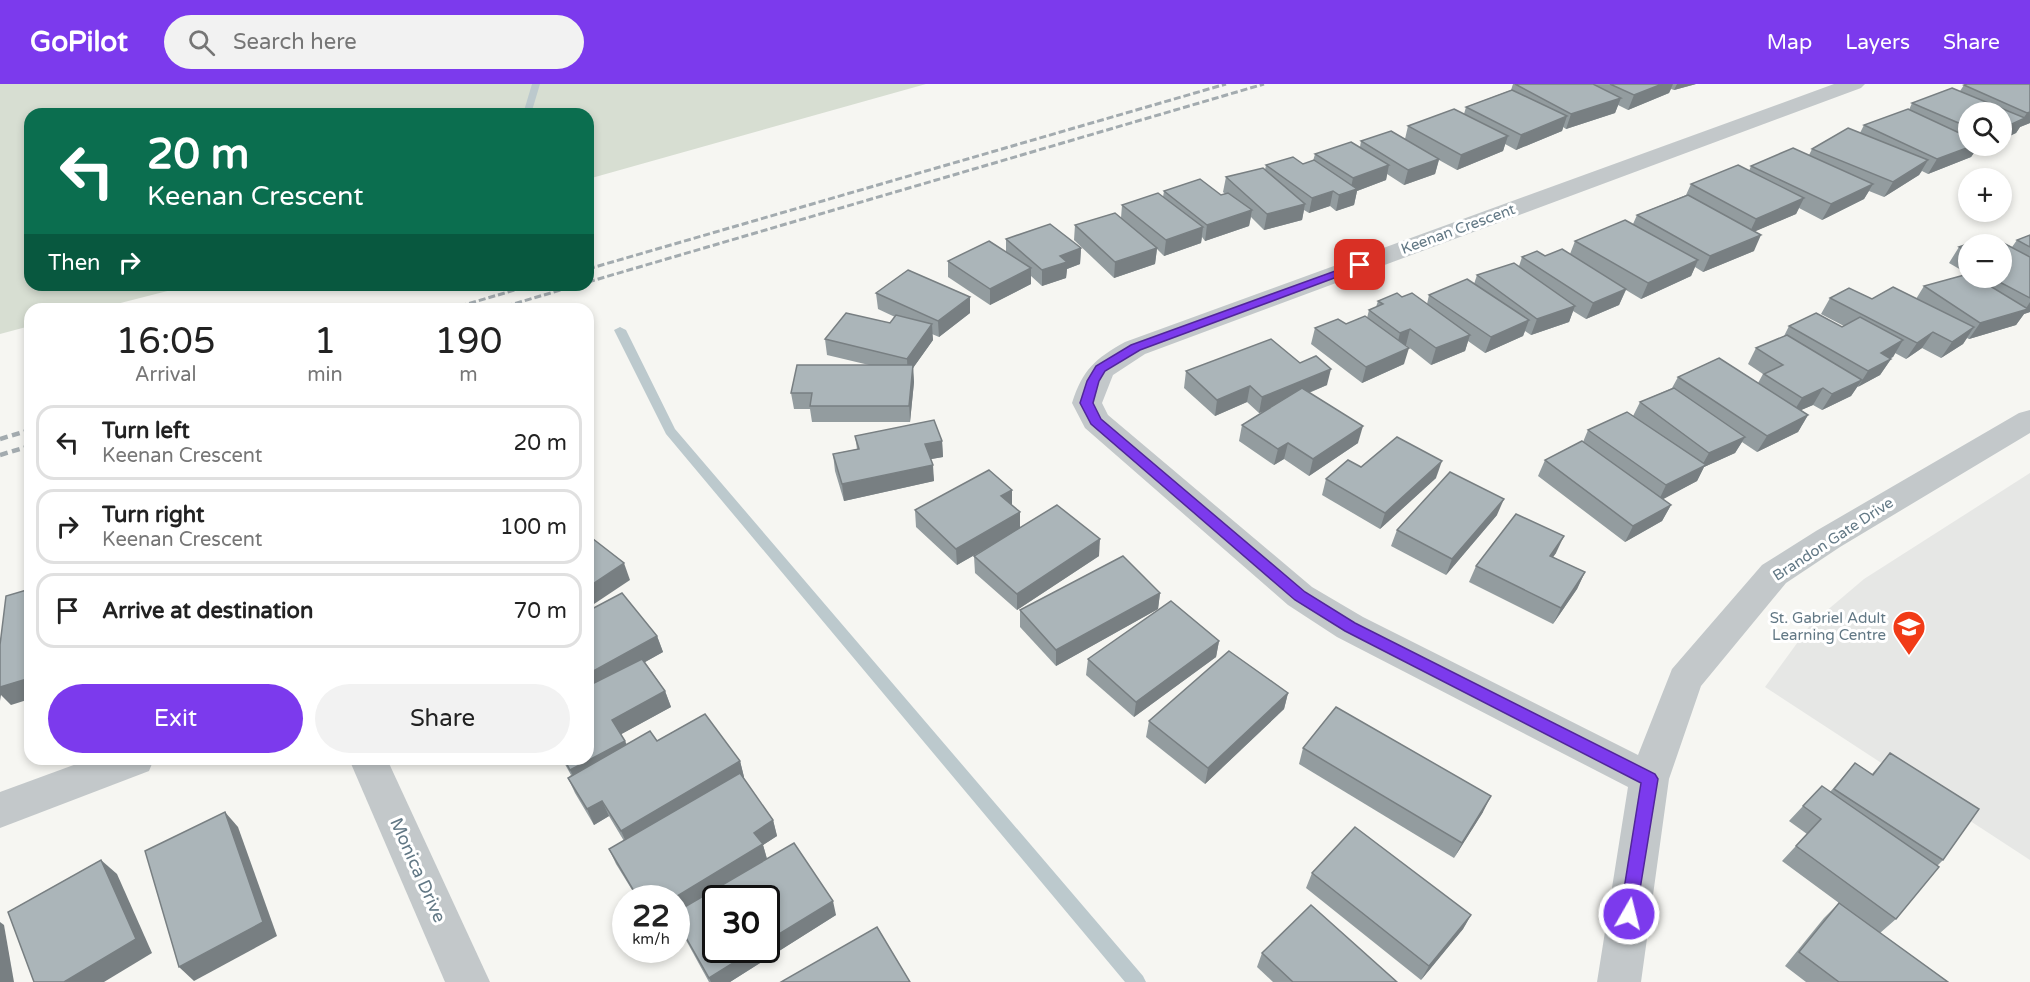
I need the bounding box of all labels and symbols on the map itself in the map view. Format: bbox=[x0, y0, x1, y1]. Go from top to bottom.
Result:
street label: Keenan Crescent bbox=[1398, 200, 1518, 258]
pin bbox=[1334, 239, 1385, 290]
street label: Brandon Gate Drive bbox=[1769, 493, 1897, 585]
place label: St. Gabriel Adult Learning Centre bbox=[1770, 609, 1886, 644]
school or university icon: St. Gabriel Adult Learning Centre bbox=[1891, 609, 1927, 656]
street label: Monica Drive bbox=[385, 814, 451, 926]
position arrow bbox=[1597, 882, 1661, 946]
speed limit sign: 30 bbox=[702, 885, 780, 963]

